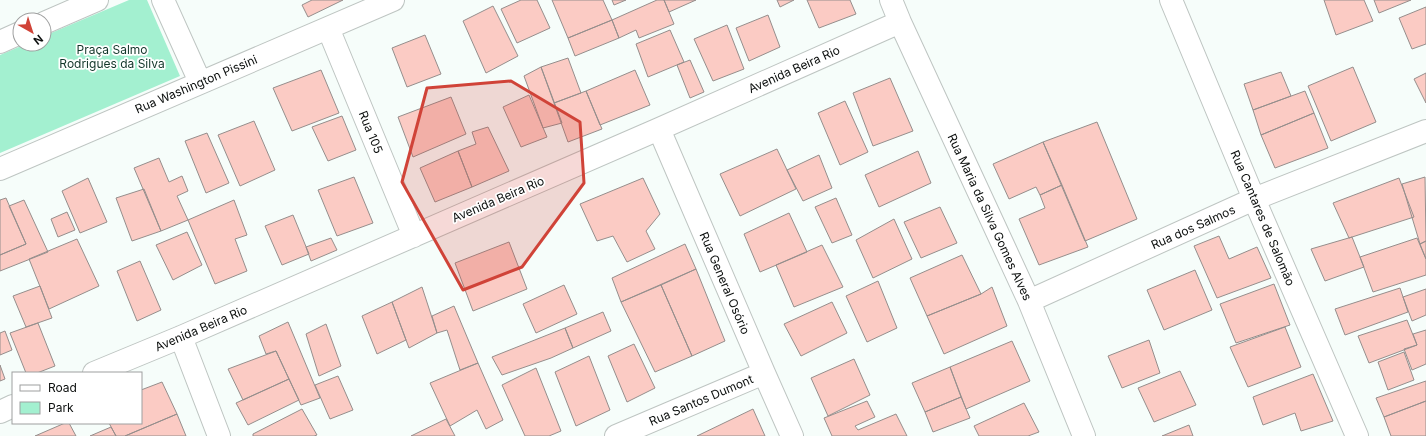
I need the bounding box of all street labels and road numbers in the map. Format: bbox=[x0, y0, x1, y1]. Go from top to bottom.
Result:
street label: Avenida Beira Rio bbox=[746, 42, 842, 96]
street label: Rua Washington Pissini bbox=[133, 51, 259, 117]
street label: Rua 105 bbox=[356, 108, 386, 156]
street label: Rua Maria da Silva Gomes Alves bbox=[945, 131, 1035, 303]
street label: Rua Cantares de Salomão bbox=[1228, 148, 1298, 288]
street label: Avenida Beira Rio bbox=[450, 173, 546, 225]
street label: Rua dos Salmos bbox=[1149, 202, 1237, 252]
street label: Rua General Osório bbox=[697, 229, 753, 337]
street label: Avenida Beira Rio bbox=[153, 302, 249, 354]
street label: Rua Santos Dumont bbox=[647, 371, 755, 429]

